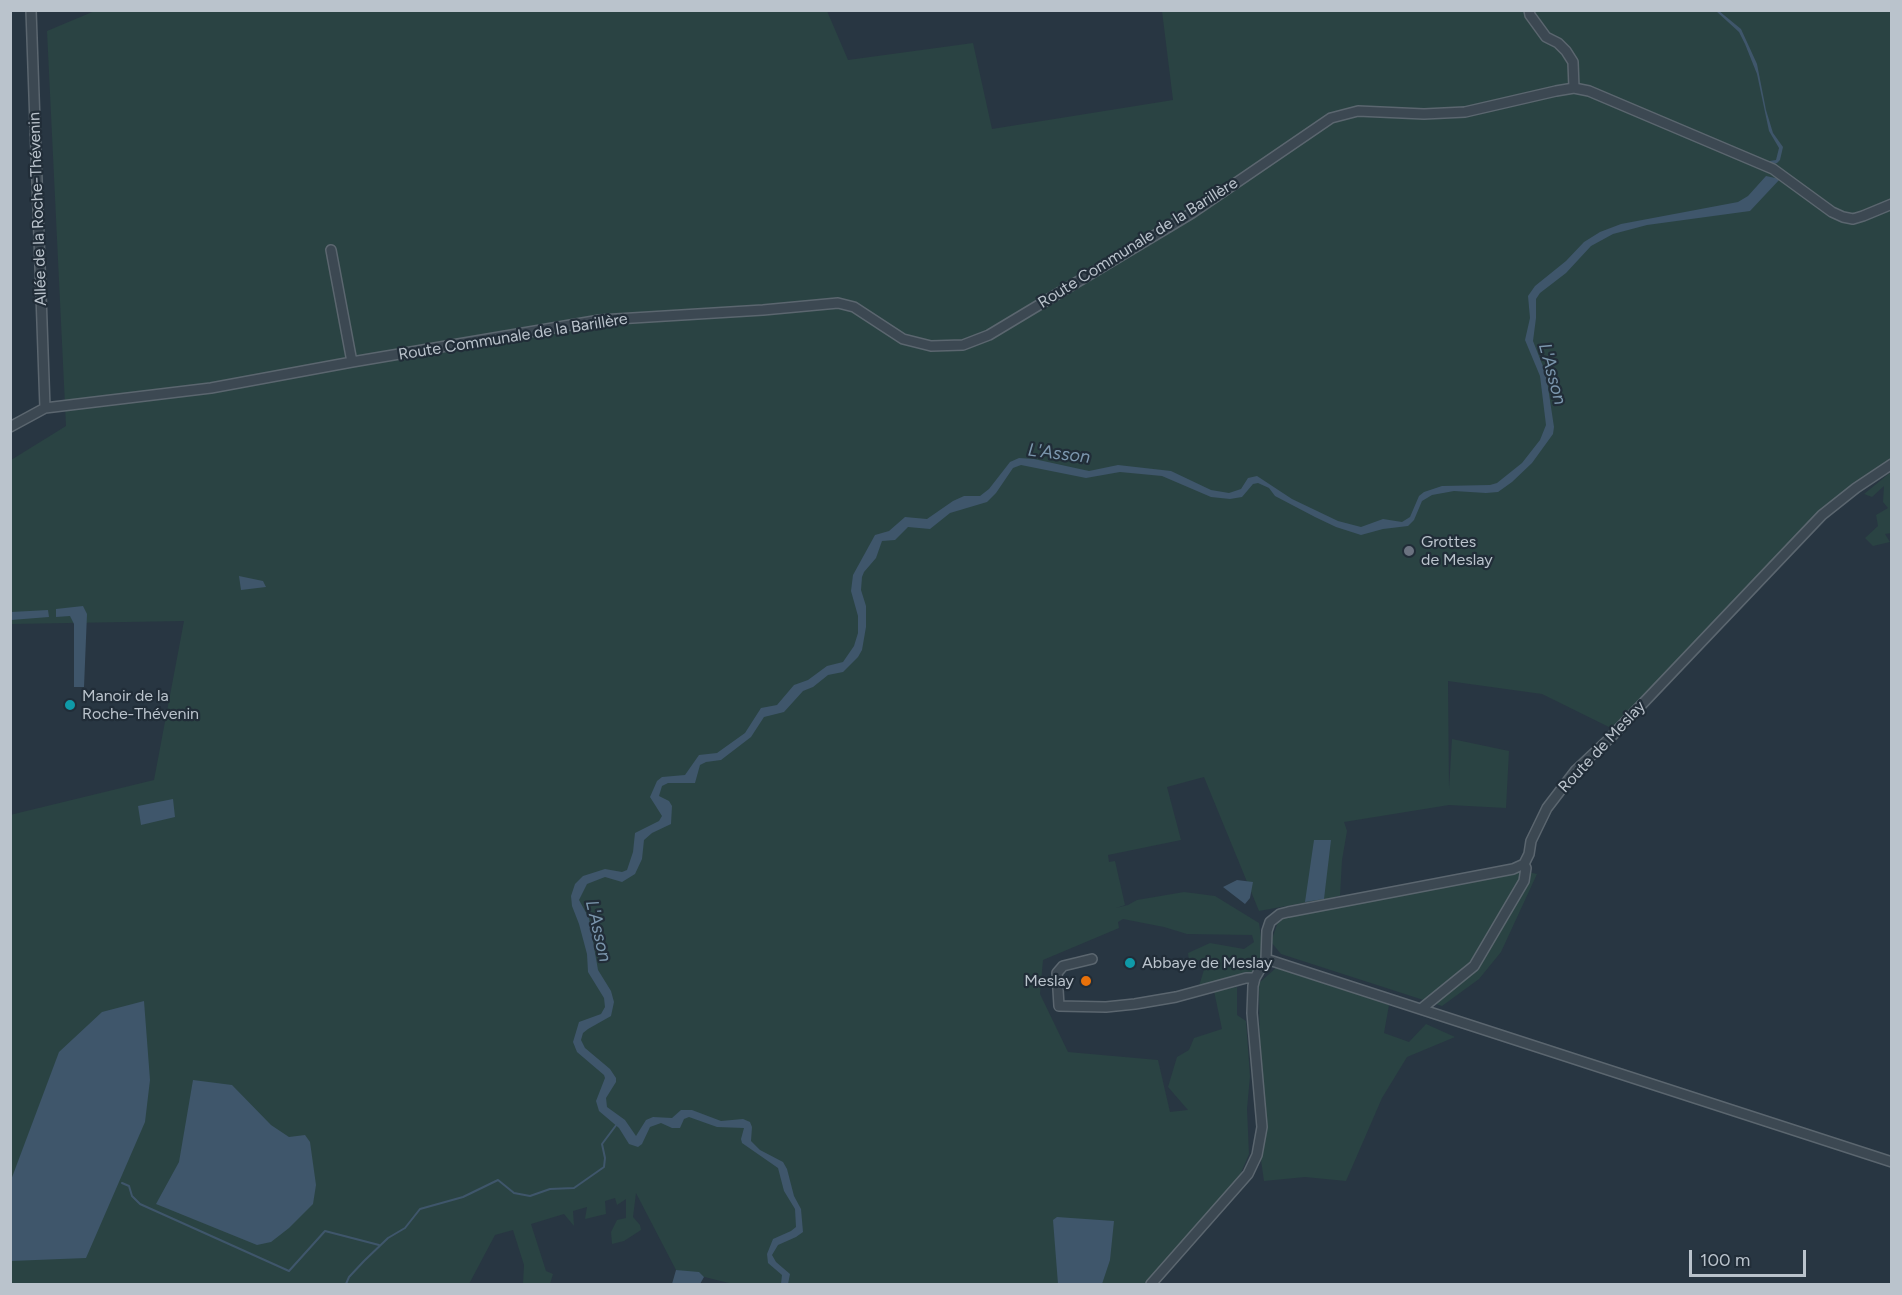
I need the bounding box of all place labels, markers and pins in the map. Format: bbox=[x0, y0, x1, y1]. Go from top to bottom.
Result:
place label: Grottes de Meslay bbox=[1421, 532, 1493, 570]
marker: Grottes de Meslay bbox=[1402, 544, 1416, 558]
place label: Manoir de la Roche-Thévenin bbox=[82, 686, 199, 724]
marker: Manoir de la Roche-Thévenin bbox=[63, 698, 77, 712]
place label: Abbaye de Meslay bbox=[1142, 953, 1272, 973]
marker: Abbaye de Meslay bbox=[1123, 956, 1137, 970]
place label: Meslay bbox=[1024, 971, 1074, 991]
marker: Meslay bbox=[1079, 974, 1093, 988]

